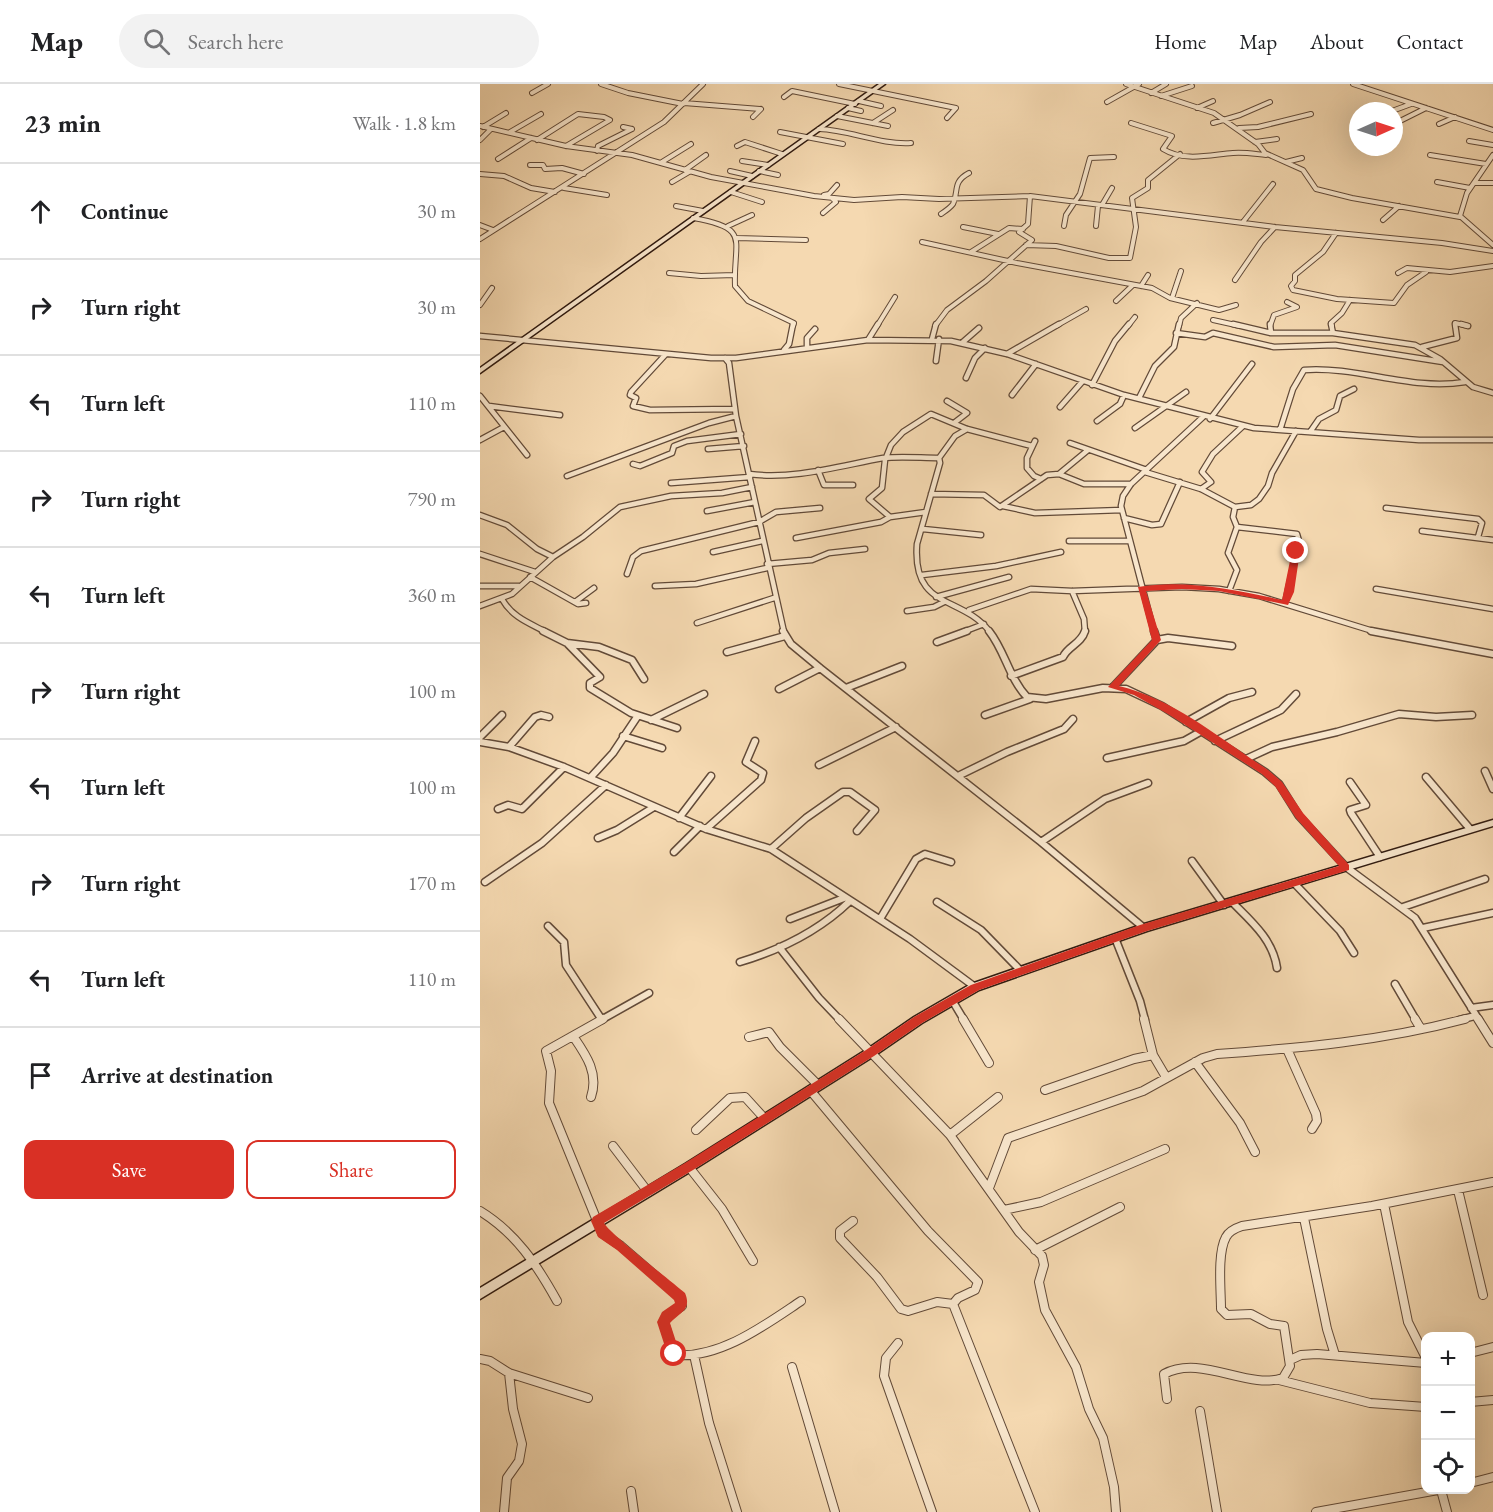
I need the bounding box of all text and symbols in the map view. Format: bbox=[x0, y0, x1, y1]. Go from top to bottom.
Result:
search box bbox=[119, 14, 539, 68]
text: Map bbox=[30, 23, 83, 59]
icon: search bbox=[140, 25, 173, 58]
text: Search here bbox=[188, 27, 283, 56]
text: Home bbox=[1154, 28, 1206, 55]
text: Map bbox=[1239, 28, 1277, 55]
text: About bbox=[1310, 28, 1363, 55]
text: Contact bbox=[1396, 28, 1463, 55]
north arrow bbox=[1349, 102, 1403, 156]
text: 23 min bbox=[24, 106, 101, 140]
text: Walk · 1.8 km bbox=[353, 110, 456, 136]
icon: ahead bbox=[24, 195, 57, 228]
text: Continue bbox=[81, 197, 168, 226]
text: 30 m bbox=[417, 198, 456, 224]
icon: right bbox=[24, 291, 57, 324]
text: Turn right bbox=[81, 293, 180, 322]
text: 30 m bbox=[417, 294, 456, 320]
icon: left bbox=[24, 387, 57, 420]
text: Turn left bbox=[81, 389, 165, 418]
text: 110 m bbox=[408, 390, 456, 416]
icon: right bbox=[24, 483, 57, 516]
text: Turn right bbox=[81, 485, 180, 514]
text: 790 m bbox=[408, 486, 456, 512]
route end bbox=[1282, 537, 1308, 563]
icon: left bbox=[24, 579, 57, 612]
text: Turn left bbox=[81, 581, 165, 610]
text: 360 m bbox=[408, 582, 456, 608]
icon: right bbox=[24, 675, 57, 708]
text: Turn right bbox=[81, 677, 180, 706]
text: 100 m bbox=[408, 678, 456, 704]
icon: left bbox=[24, 771, 57, 804]
text: Turn left bbox=[81, 773, 165, 802]
text: 100 m bbox=[408, 774, 456, 800]
icon: right bbox=[24, 867, 57, 900]
text: Turn right bbox=[81, 869, 180, 898]
text: 170 m bbox=[408, 870, 456, 896]
icon: left bbox=[24, 963, 57, 996]
text: Turn left bbox=[81, 965, 165, 994]
text: 110 m bbox=[408, 966, 456, 992]
icon: arrive bbox=[24, 1059, 57, 1092]
text: Arrive at destination bbox=[81, 1061, 273, 1090]
button: Save bbox=[24, 1140, 234, 1199]
button: Share bbox=[246, 1140, 456, 1199]
map controls bbox=[1421, 1332, 1475, 1494]
button: + bbox=[1421, 1332, 1475, 1386]
route start bbox=[660, 1340, 686, 1366]
button: − bbox=[1421, 1386, 1475, 1440]
button: locate bbox=[1421, 1440, 1475, 1494]

